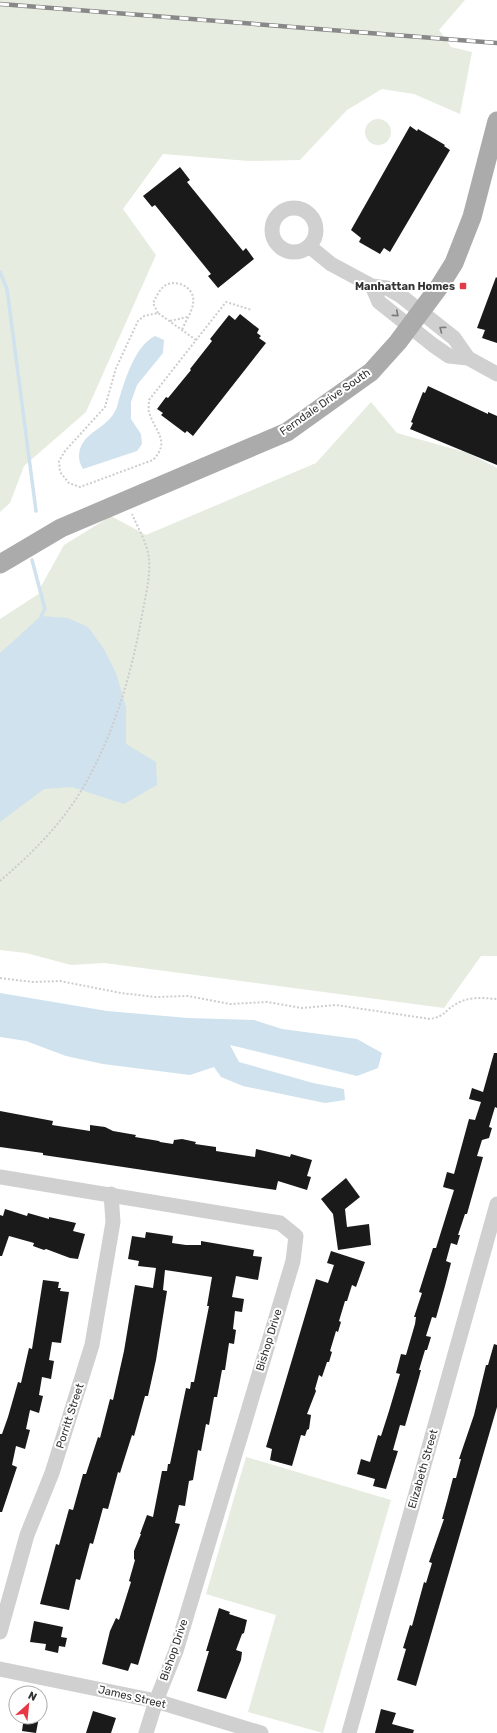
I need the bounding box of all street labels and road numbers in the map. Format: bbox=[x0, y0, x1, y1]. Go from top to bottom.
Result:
street label: Ferndale Drive South bbox=[277, 366, 373, 438]
street label: Bishop Drive bbox=[253, 1307, 285, 1373]
street label: Porritt Street bbox=[53, 1381, 87, 1450]
street label: Elizabeth Street bbox=[405, 1427, 441, 1510]
street label: Bishop Drive bbox=[157, 1617, 191, 1683]
street label: James Street bbox=[97, 1683, 168, 1711]

